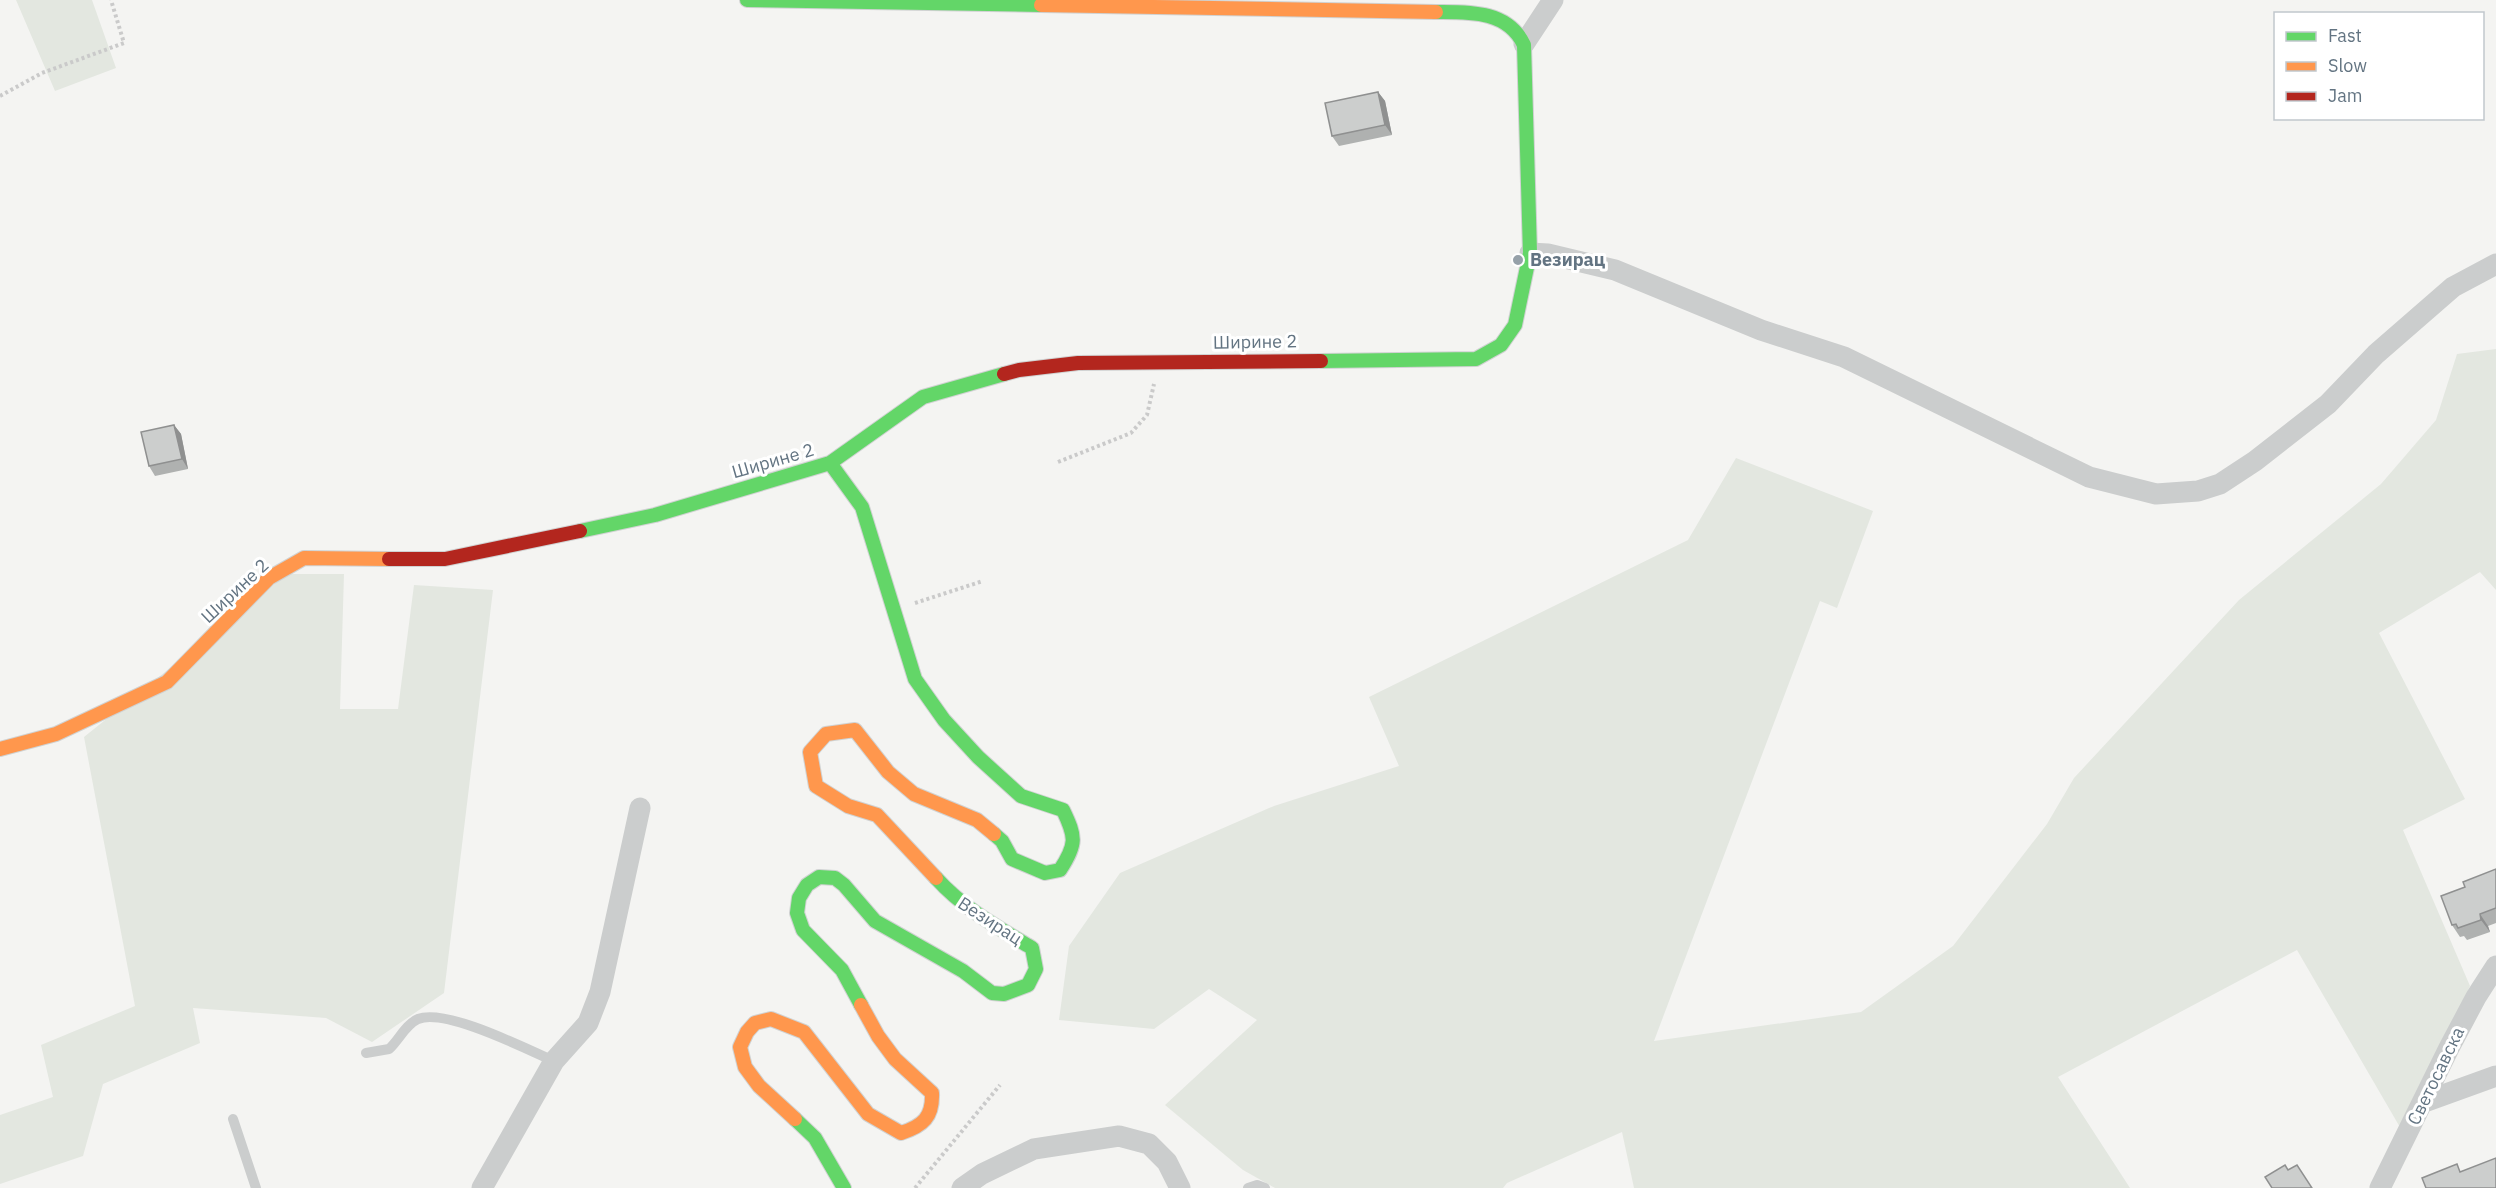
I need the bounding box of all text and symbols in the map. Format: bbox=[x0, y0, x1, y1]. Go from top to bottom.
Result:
legend bbox=[2274, 12, 2484, 120]
text: Fast bbox=[2328, 24, 2362, 47]
text: Slow bbox=[2328, 54, 2367, 77]
text: Jam bbox=[2328, 84, 2363, 107]
place label: Везирац bbox=[1530, 248, 1606, 271]
marker: Везирац bbox=[1511, 253, 1525, 267]
street label: Ширине 2 bbox=[1213, 329, 1297, 354]
street label: Ширине 2 bbox=[729, 438, 817, 483]
street label: Ширине 2 bbox=[196, 553, 273, 628]
street label: Везирац bbox=[954, 891, 1027, 950]
street label: Светосавска bbox=[2402, 1023, 2469, 1129]

